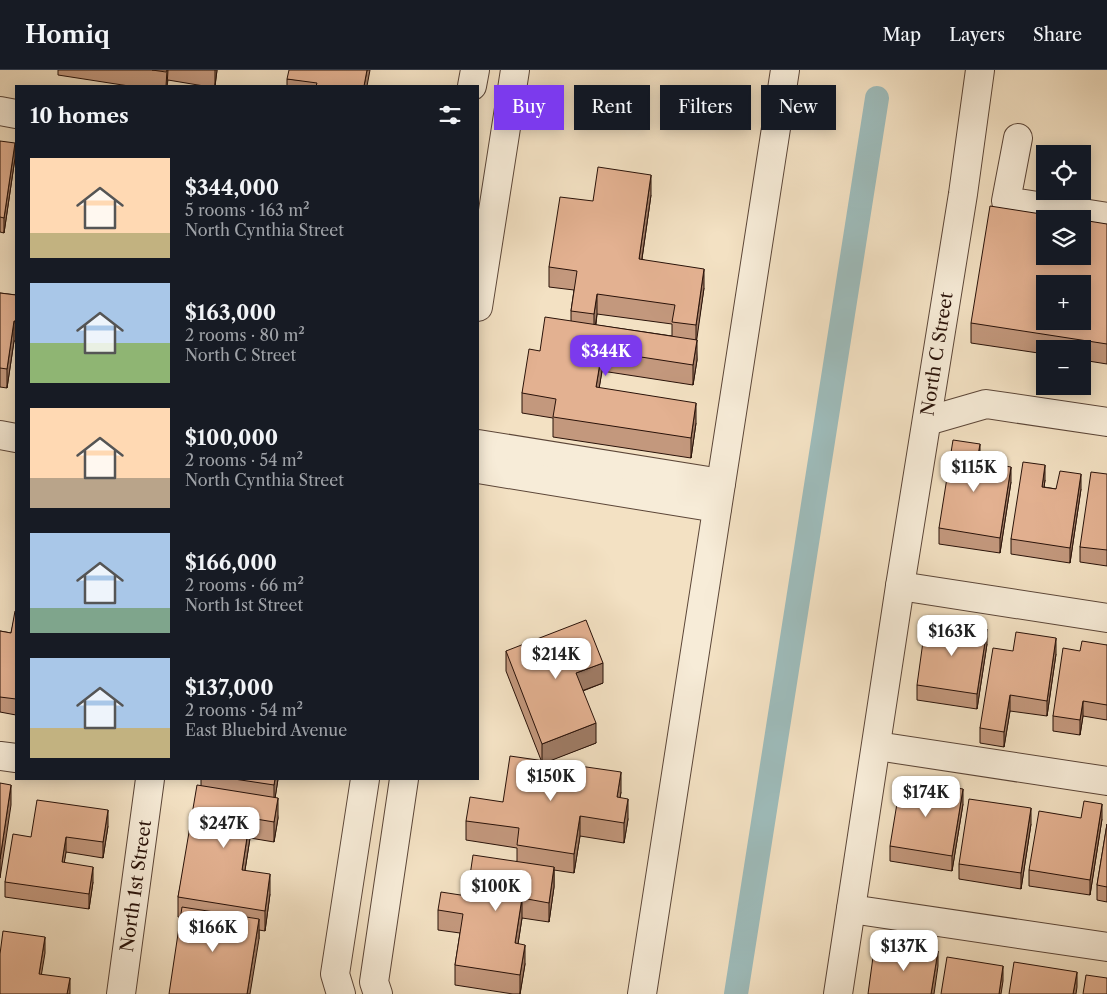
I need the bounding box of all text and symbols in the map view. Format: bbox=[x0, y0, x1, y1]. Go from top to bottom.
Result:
text: Homiq bbox=[25, 20, 110, 49]
text: Map bbox=[883, 24, 921, 46]
text: Layers bbox=[949, 24, 1005, 46]
text: Share bbox=[1033, 24, 1082, 46]
chip: Buy bbox=[494, 85, 564, 130]
chip: Rent bbox=[574, 85, 650, 130]
chip: Filters bbox=[660, 85, 751, 130]
chip: New bbox=[761, 85, 836, 130]
icon: filters bbox=[436, 101, 464, 129]
text: 10 homes bbox=[30, 103, 129, 128]
map controls bbox=[1036, 145, 1091, 395]
button: locate bbox=[1036, 145, 1091, 200]
text: $344,000 bbox=[185, 175, 279, 200]
icon: home bbox=[70, 178, 130, 238]
text: 5 rooms · 163 m² bbox=[185, 200, 310, 220]
button: layers bbox=[1036, 210, 1091, 265]
text: North Cynthia Street bbox=[185, 220, 344, 240]
button: + bbox=[1036, 275, 1091, 330]
street label: North C Street bbox=[916, 290, 958, 418]
text: $163,000 bbox=[185, 300, 276, 325]
icon: home bbox=[70, 303, 130, 363]
text: 2 rooms · 80 m² bbox=[185, 325, 305, 345]
pin: $344K bbox=[571, 334, 641, 377]
button: − bbox=[1036, 340, 1091, 395]
text: $344K bbox=[581, 341, 631, 361]
text: North C Street bbox=[185, 345, 296, 365]
text: $100,000 bbox=[185, 425, 278, 450]
icon: home bbox=[70, 428, 130, 488]
text: 2 rooms · 54 m² bbox=[185, 450, 303, 470]
pin: $115K bbox=[939, 450, 1009, 493]
text: $115K bbox=[952, 457, 996, 477]
text: North Cynthia Street bbox=[185, 470, 344, 490]
text: $166,000 bbox=[185, 550, 277, 575]
icon: home bbox=[70, 553, 130, 613]
text: 2 rooms · 66 m² bbox=[185, 575, 304, 595]
text: North 1st Street bbox=[185, 595, 303, 615]
pin: $163K bbox=[917, 614, 987, 657]
text: $163K bbox=[928, 621, 976, 641]
pin: $214K bbox=[521, 638, 591, 680]
text: $214K bbox=[532, 644, 580, 664]
text: $137,000 bbox=[185, 675, 274, 700]
icon: home bbox=[70, 678, 130, 738]
text: 2 rooms · 54 m² bbox=[185, 700, 303, 720]
text: East Bluebird Avenue bbox=[185, 720, 347, 740]
pin: $150K bbox=[516, 760, 586, 802]
text: $150K bbox=[527, 766, 575, 786]
pin: $174K bbox=[891, 776, 961, 818]
text: $174K bbox=[903, 782, 949, 802]
pin: $247K bbox=[189, 806, 259, 849]
text: $247K bbox=[200, 813, 249, 833]
street label: North 1st Street bbox=[116, 818, 156, 953]
pin: $100K bbox=[461, 870, 531, 912]
text: $100K bbox=[471, 876, 521, 896]
pin: $166K bbox=[178, 910, 248, 953]
text: $166K bbox=[189, 917, 237, 937]
pin: $137K bbox=[869, 930, 939, 972]
text: $137K bbox=[881, 936, 927, 956]

